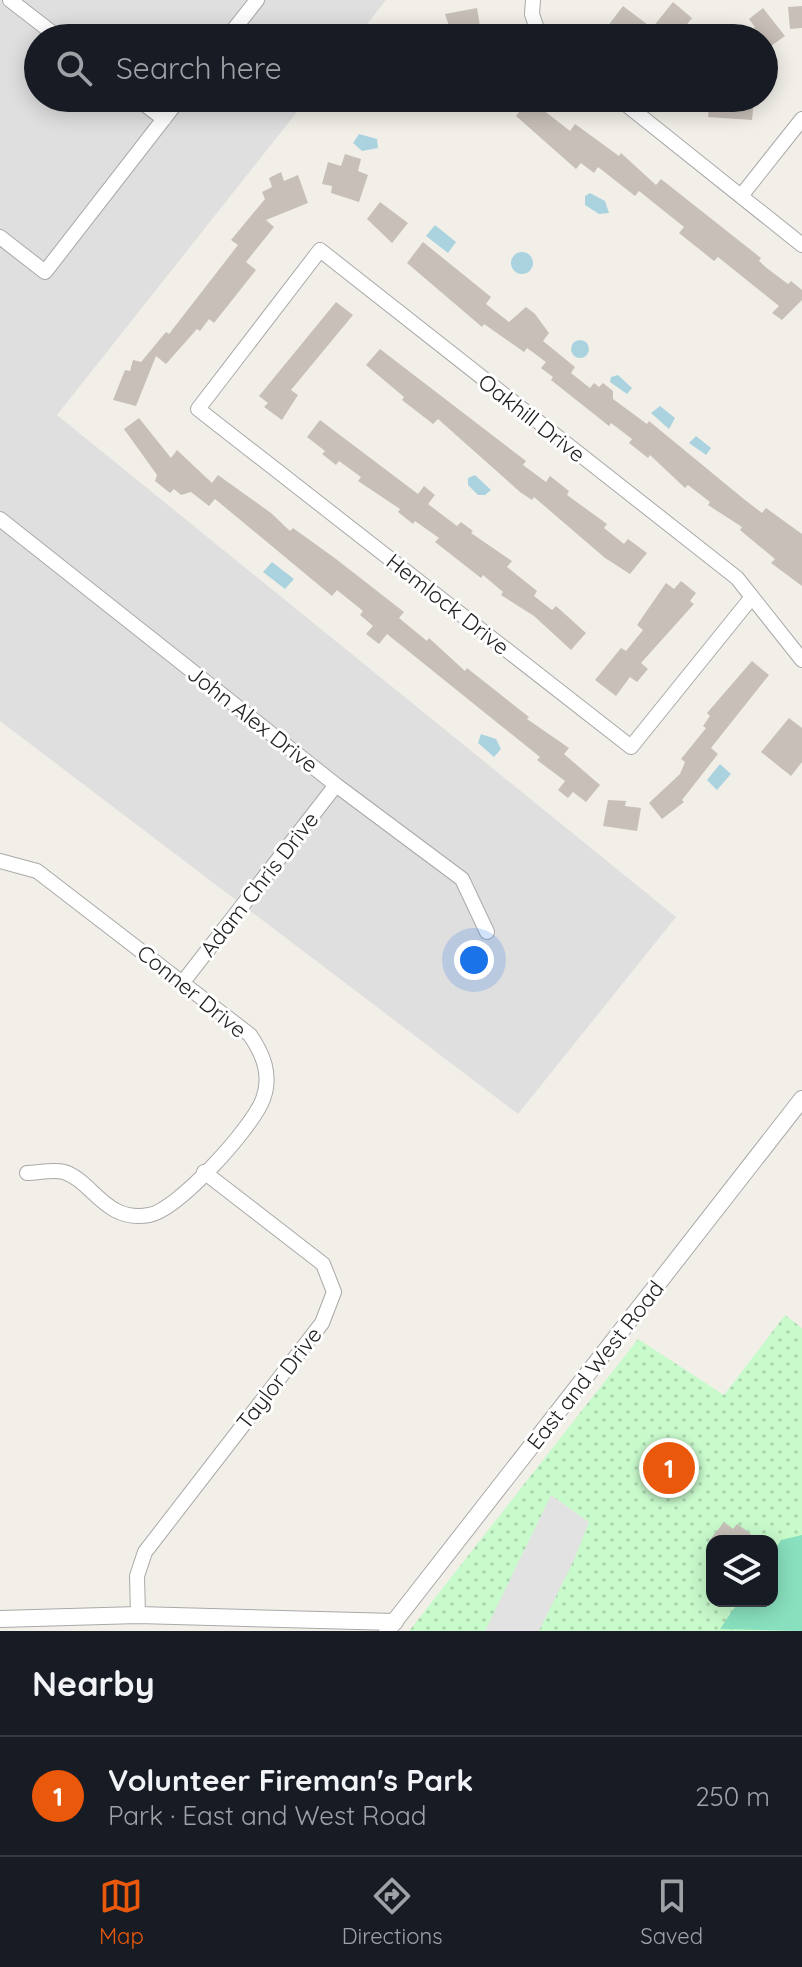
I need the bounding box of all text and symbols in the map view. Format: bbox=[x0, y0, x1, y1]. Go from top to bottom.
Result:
search box bbox=[24, 24, 778, 112]
icon: search bbox=[52, 46, 96, 90]
text: Search here bbox=[116, 49, 282, 87]
street label: Oakhill Drive bbox=[473, 368, 591, 468]
street label: Hemlock Drive bbox=[381, 547, 515, 661]
street label: John Alex Drive bbox=[182, 659, 324, 779]
street label: Adam Chris Drive bbox=[194, 806, 324, 962]
street label: Conner Drive bbox=[132, 938, 252, 1044]
your location bbox=[454, 940, 494, 980]
street label: East and West Road bbox=[520, 1275, 670, 1455]
street label: Taylor Drive bbox=[230, 1321, 328, 1435]
pin: 1 bbox=[643, 1438, 695, 1498]
map controls bbox=[706, 1535, 778, 1607]
button: layers bbox=[706, 1535, 778, 1607]
text: Nearby bbox=[32, 1662, 155, 1705]
text: Volunteer Fireman's Park bbox=[108, 1761, 473, 1799]
text: 1 bbox=[53, 1780, 63, 1813]
text: 250 m bbox=[695, 1780, 770, 1813]
text: Park · East and West Road bbox=[108, 1799, 427, 1832]
tab: Map bbox=[99, 1874, 144, 1950]
tab: Directions bbox=[342, 1874, 442, 1950]
tab: Saved bbox=[640, 1874, 703, 1950]

